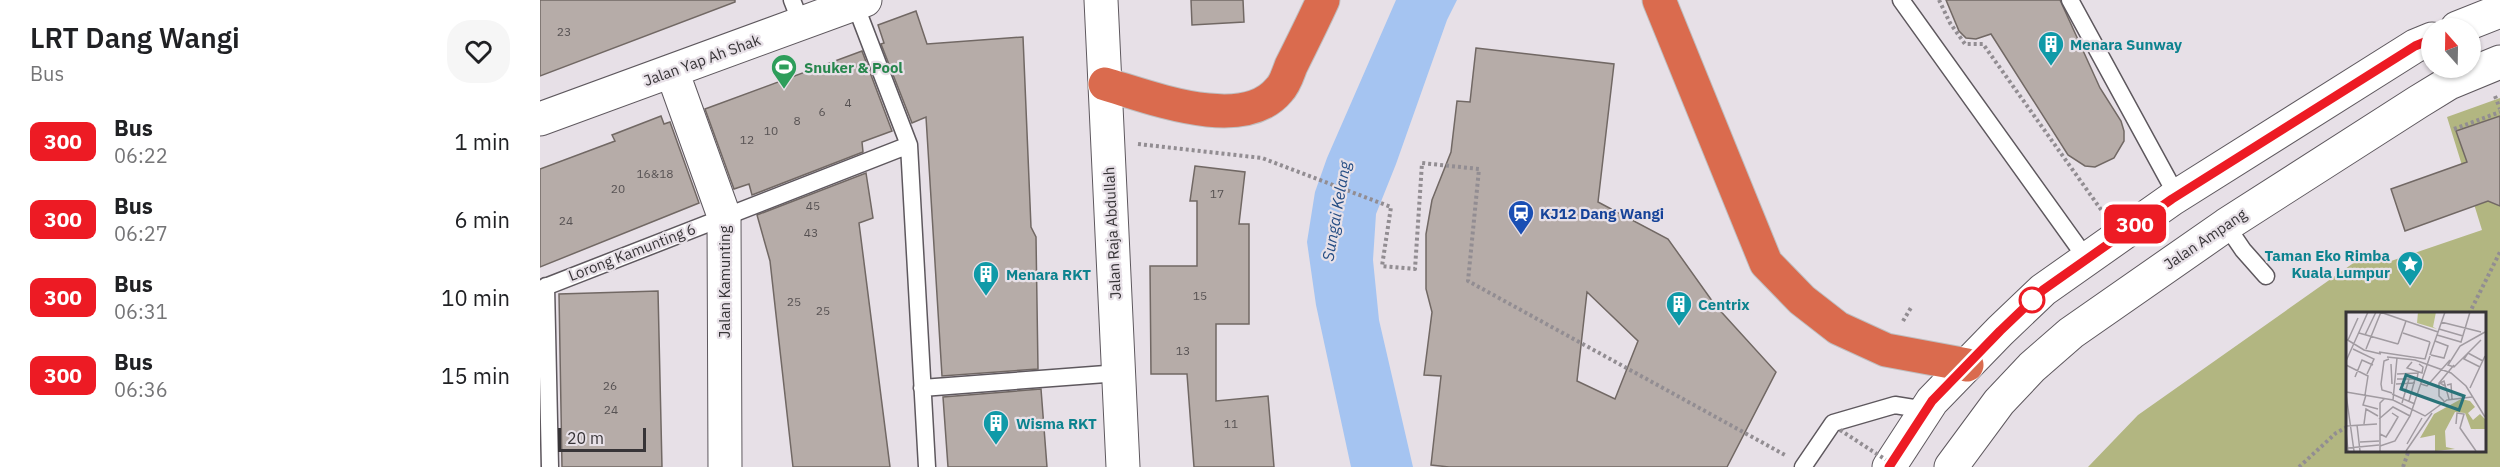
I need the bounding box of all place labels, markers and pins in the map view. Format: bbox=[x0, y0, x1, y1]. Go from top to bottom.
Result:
building icon: Menara Sunway bbox=[2036, 29, 2066, 67]
place label: Menara Sunway bbox=[2070, 35, 2182, 54]
sports icon: Snuker & Pool bbox=[769, 52, 799, 90]
place label: Snuker & Pool bbox=[804, 58, 903, 77]
station icon: KJ12 Dang Wangi bbox=[1506, 198, 1536, 236]
place label: KJ12 Dang Wangi bbox=[1540, 204, 1664, 223]
place label: Taman Eko Rimba Kuala Lumpur bbox=[2265, 246, 2390, 282]
place icon: Taman Eko Rimba Kuala Lumpur bbox=[2395, 249, 2425, 287]
building icon: Menara RKT bbox=[971, 259, 1001, 297]
place label: Menara RKT bbox=[1006, 265, 1091, 284]
unlabelled marker bbox=[2019, 287, 2045, 313]
building icon: Centrix bbox=[1664, 289, 1694, 327]
place label: Centrix bbox=[1698, 295, 1750, 314]
building icon: Wisma RKT bbox=[981, 408, 1011, 446]
place label: Wisma RKT bbox=[1016, 414, 1097, 433]

